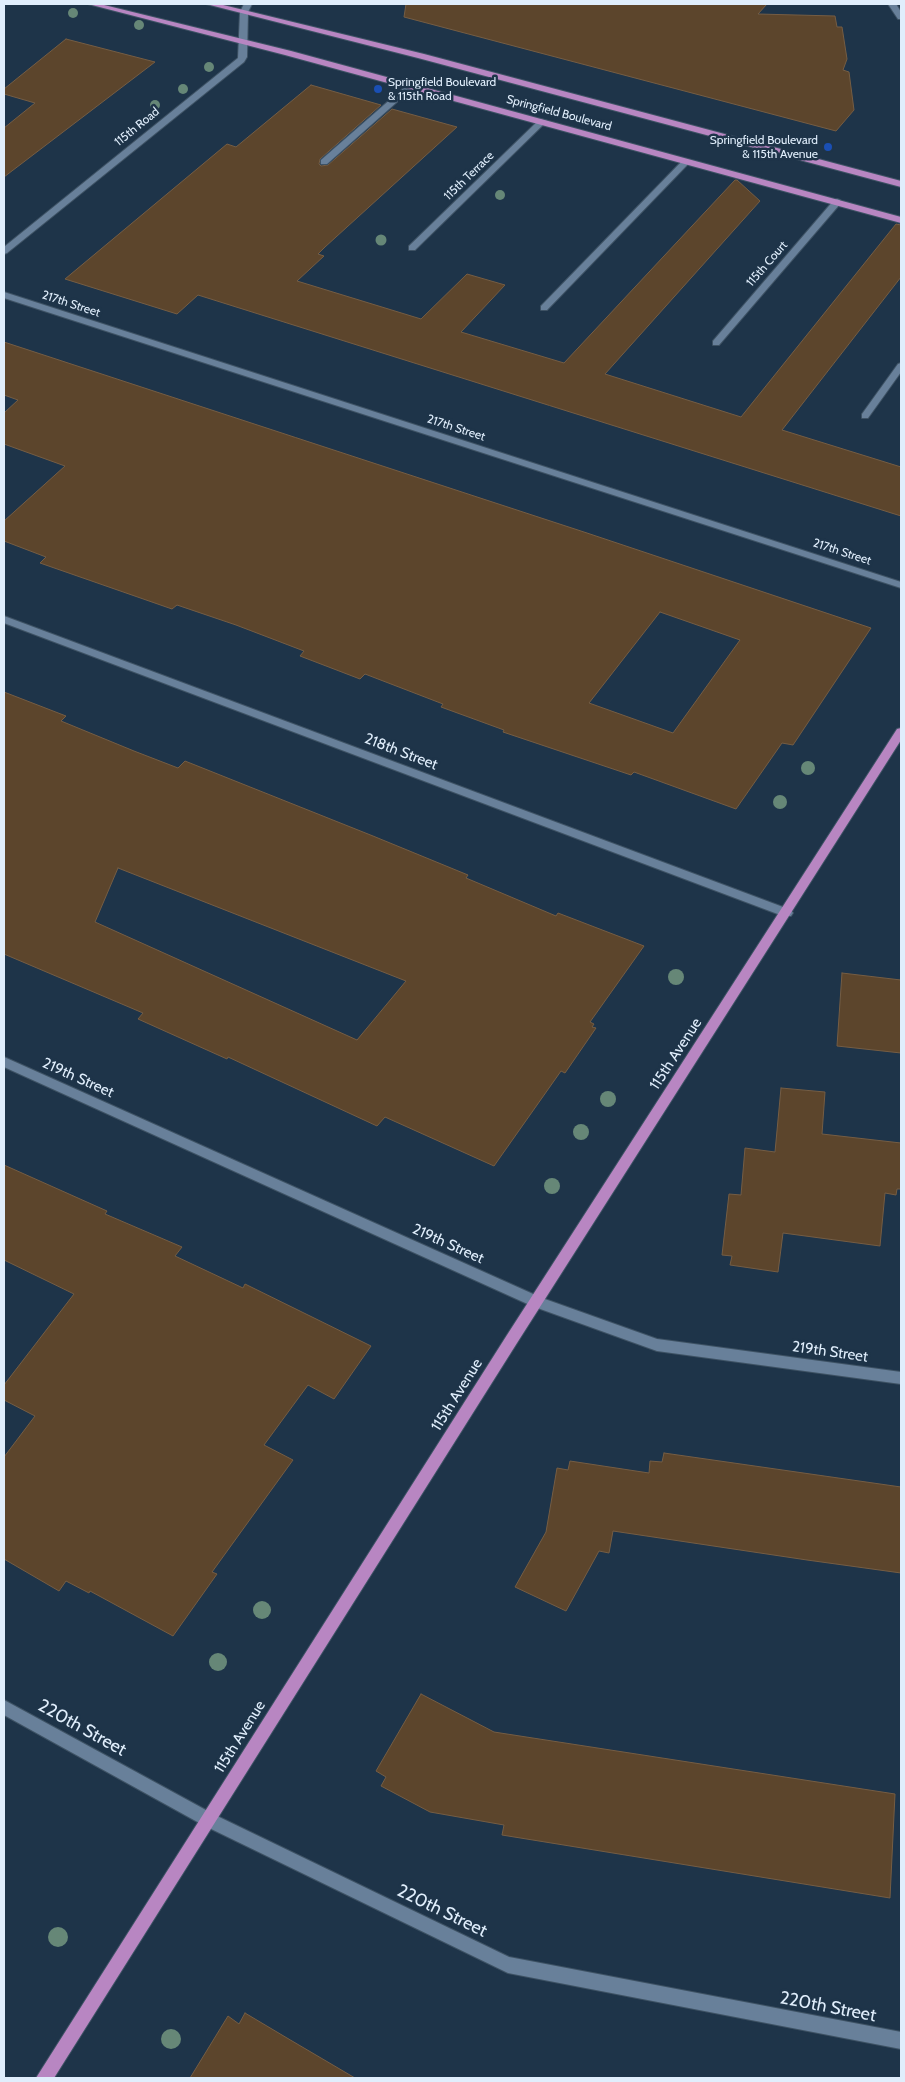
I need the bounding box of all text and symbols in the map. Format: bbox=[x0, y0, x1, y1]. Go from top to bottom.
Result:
place label: Springfield Boulevard & 115th Road bbox=[388, 75, 496, 103]
marker: Springfield Boulevard & 115th Road bbox=[372, 83, 384, 95]
street label: Springfield Boulevard bbox=[505, 92, 613, 134]
street label: 115th Road bbox=[112, 105, 162, 149]
place label: Springfield Boulevard & 115th Avenue bbox=[710, 133, 818, 161]
marker: Springfield Boulevard & 115th Avenue bbox=[822, 141, 834, 153]
street label: 115th Terrace bbox=[441, 149, 497, 203]
street label: 115th Court bbox=[743, 238, 791, 290]
street label: 217th Street bbox=[40, 288, 102, 320]
street label: 217th Street bbox=[425, 412, 487, 444]
street label: 217th Street bbox=[811, 536, 873, 568]
street label: 218th Street bbox=[362, 730, 440, 774]
street label: 115th Avenue bbox=[646, 1015, 706, 1093]
street label: 219th Street bbox=[39, 1054, 117, 1102]
street label: 219th Street bbox=[409, 1220, 487, 1268]
street label: 219th Street bbox=[791, 1338, 869, 1366]
street label: 115th Avenue bbox=[428, 1355, 486, 1435]
street label: 220th Street bbox=[34, 1695, 130, 1761]
street label: 115th Avenue bbox=[211, 1697, 269, 1777]
street label: 220th Street bbox=[393, 1880, 491, 1942]
street label: 220th Street bbox=[778, 1987, 878, 2027]

